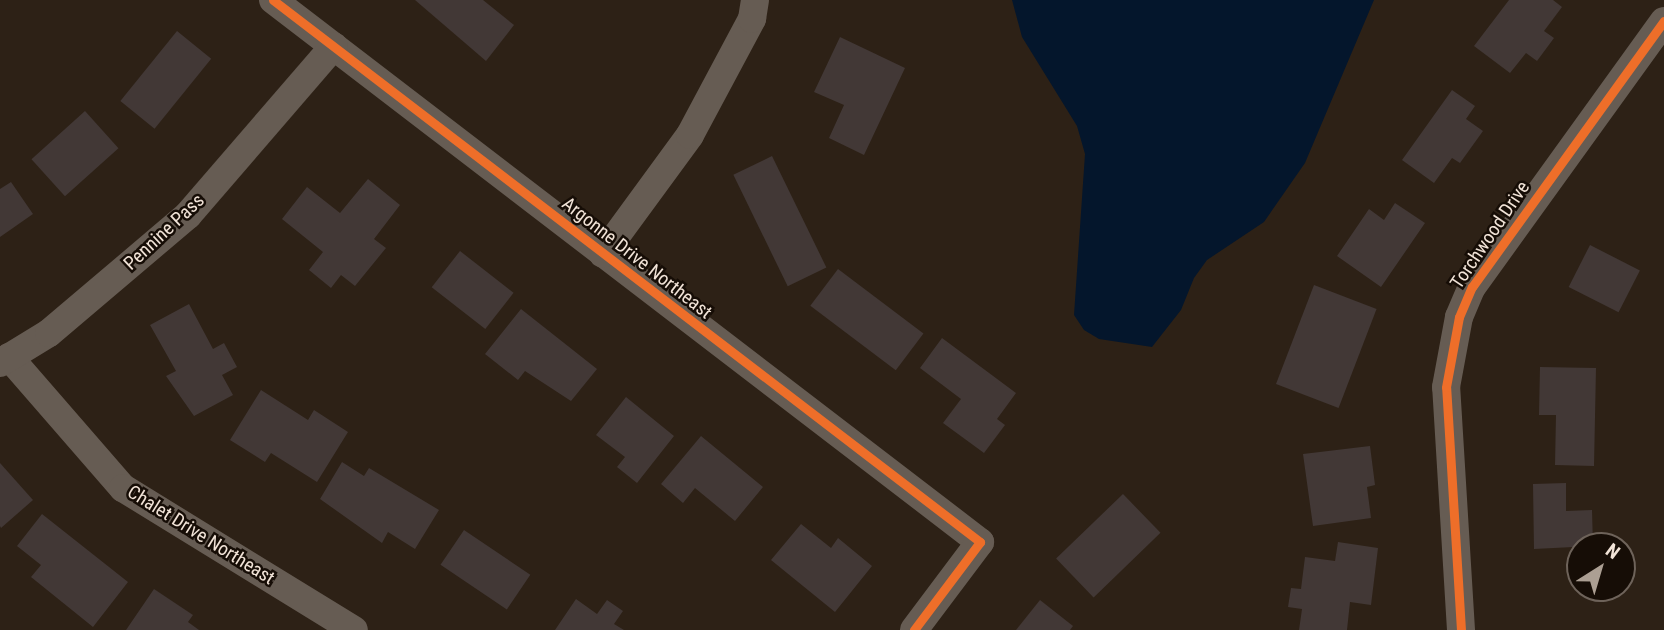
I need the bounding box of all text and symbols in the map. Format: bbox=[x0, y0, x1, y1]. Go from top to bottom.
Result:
street label: Torchwood Drive bbox=[1446, 177, 1534, 293]
street label: Pennine Pass bbox=[119, 189, 209, 275]
street label: Argonne Drive Northeast bbox=[557, 192, 717, 324]
street label: Chalet Drive Northeast bbox=[123, 480, 279, 590]
north arrow bbox=[1566, 532, 1636, 602]
text: N bbox=[1601, 539, 1624, 564]

